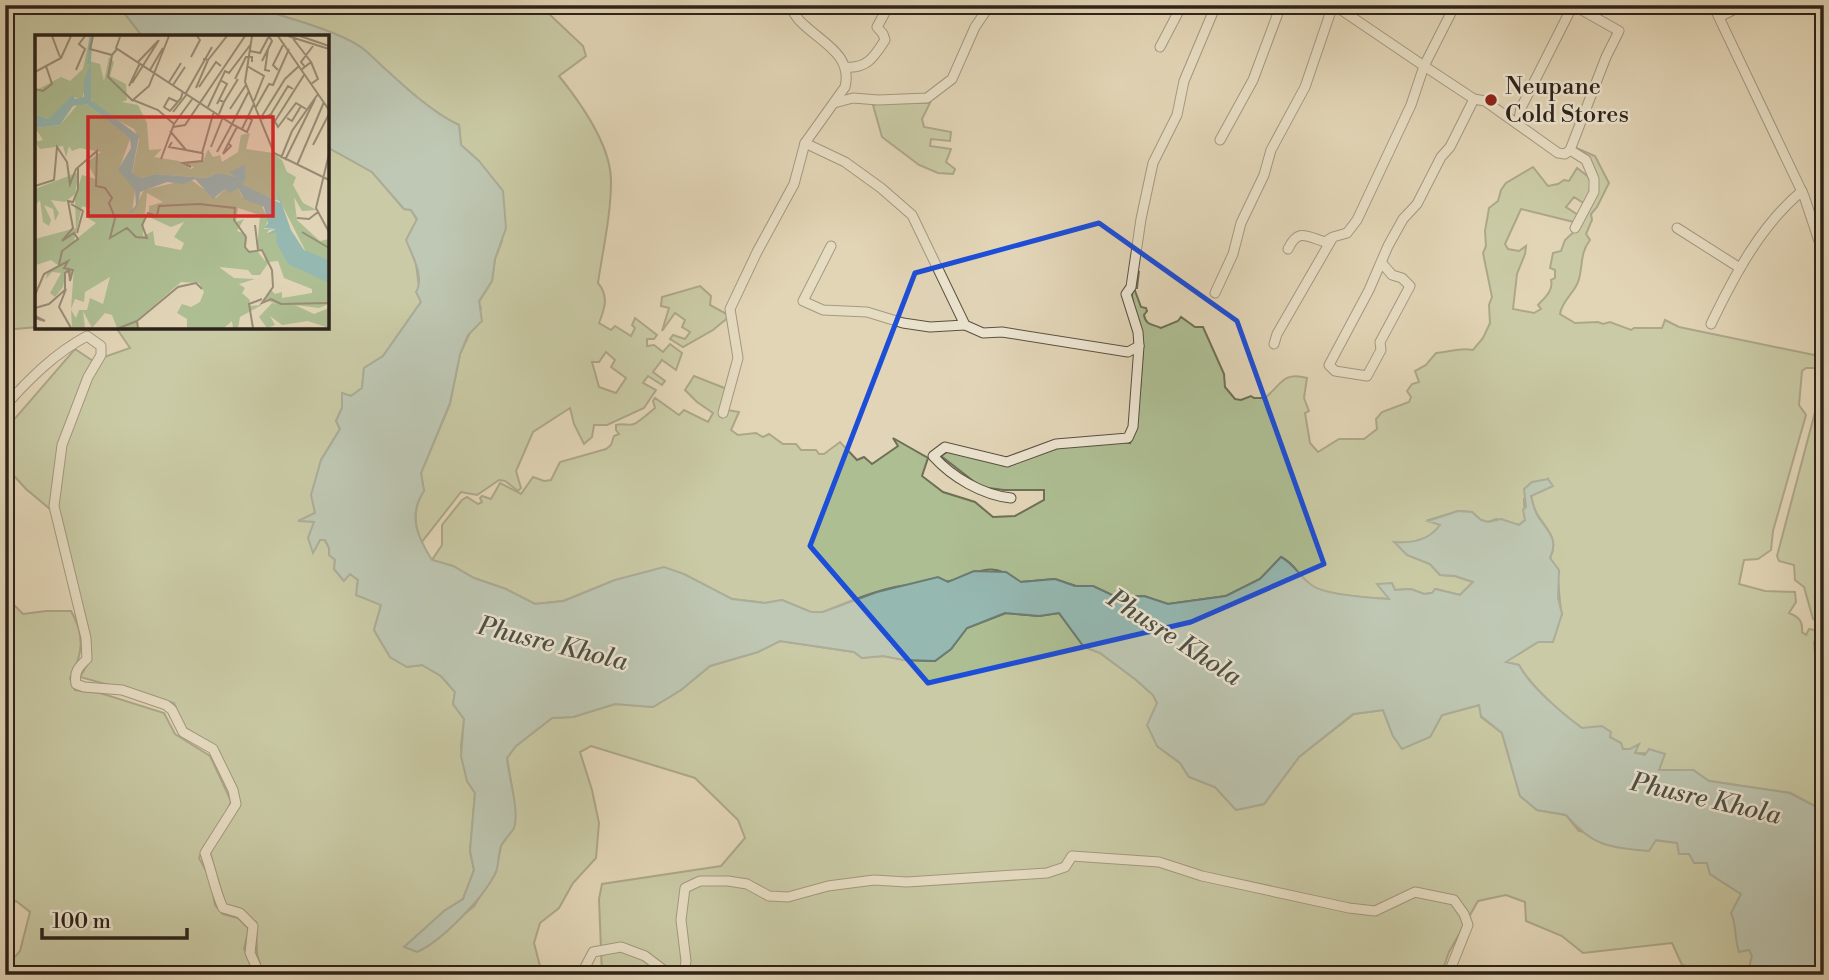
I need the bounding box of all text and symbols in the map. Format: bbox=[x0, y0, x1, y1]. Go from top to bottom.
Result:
inset map bbox=[35, 35, 329, 329]
place label: Neupane Cold Stores bbox=[1505, 72, 1629, 130]
marker: Neupane Cold Stores bbox=[1483, 92, 1499, 108]
water label: Phusre Khola bbox=[1101, 582, 1248, 693]
water label: Phusre Khola bbox=[474, 610, 632, 678]
water label: Phusre Khola bbox=[1626, 766, 1785, 832]
scale bar bbox=[42, 896, 187, 940]
text: 100 m bbox=[52, 909, 111, 935]

